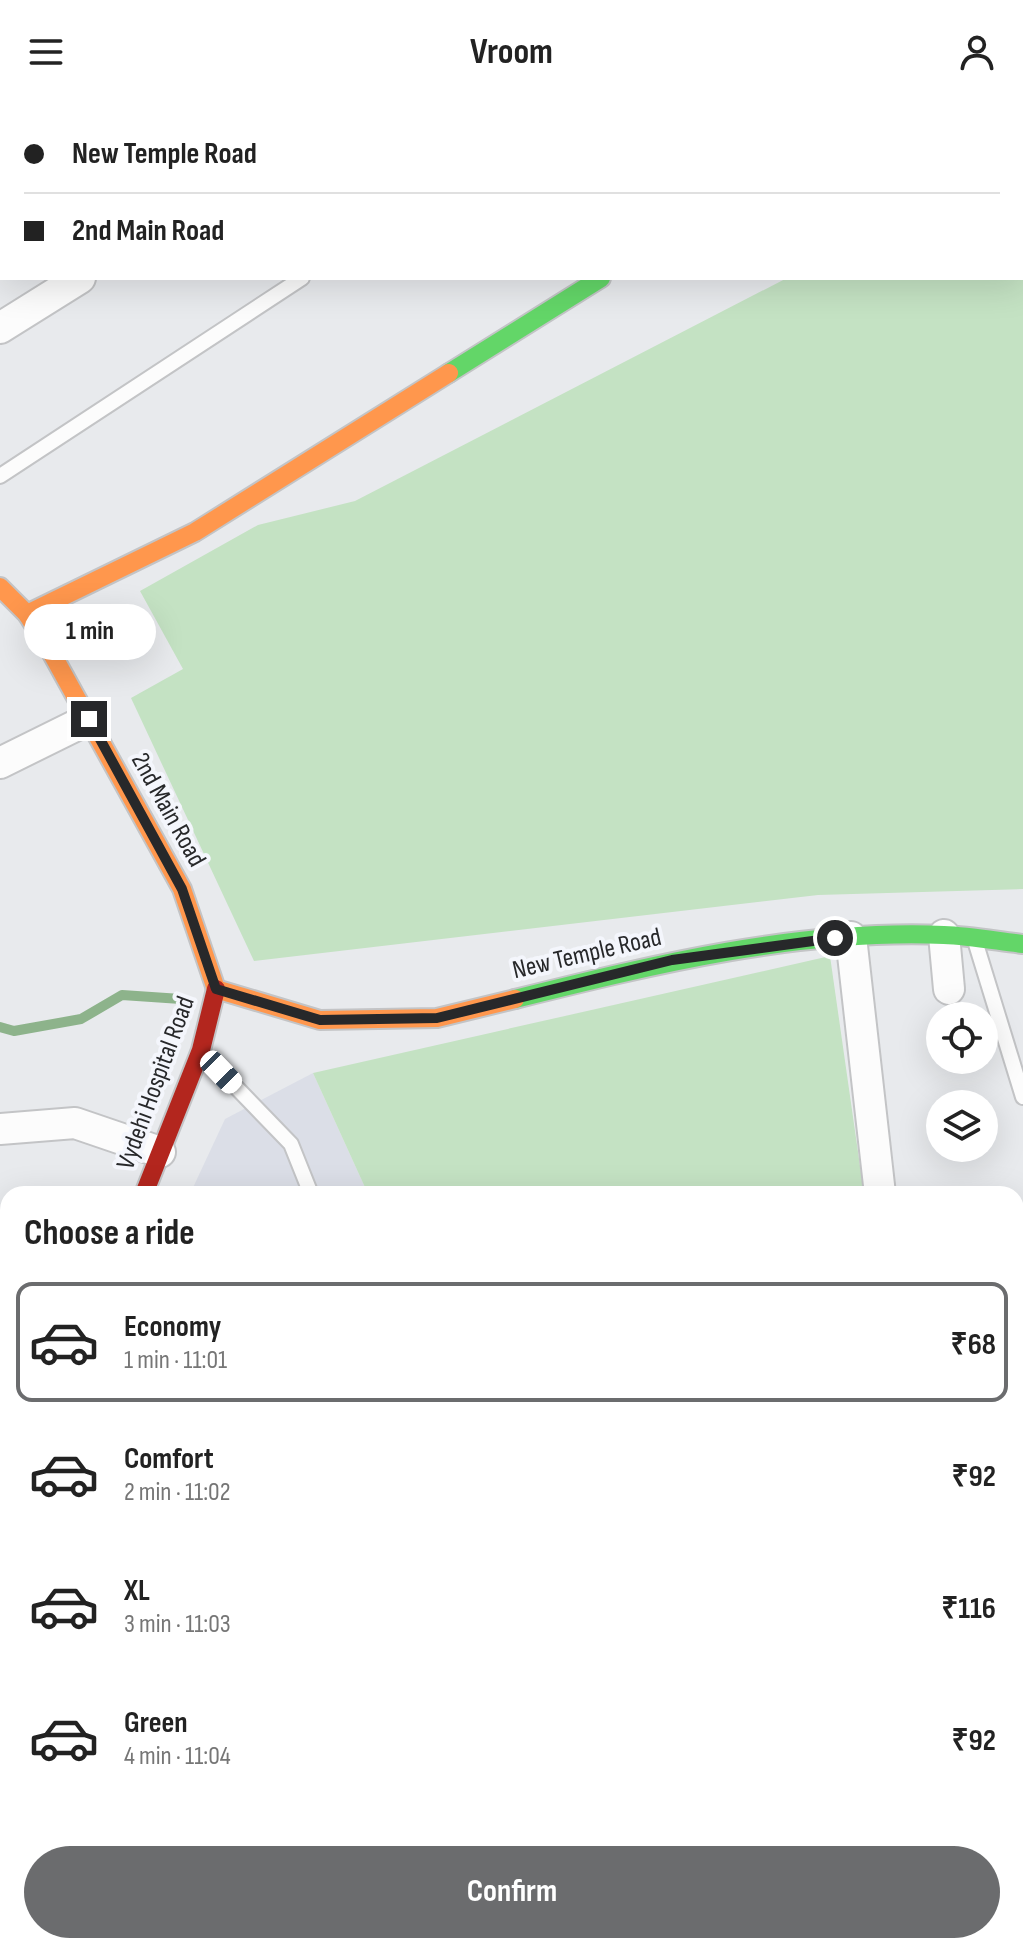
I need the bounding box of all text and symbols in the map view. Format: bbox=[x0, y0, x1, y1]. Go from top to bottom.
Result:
icon: menu bbox=[24, 30, 68, 74]
icon: person bbox=[955, 30, 999, 74]
text: Vroom bbox=[470, 31, 553, 74]
text: New Temple Road bbox=[72, 136, 257, 172]
text: 2nd Main Road bbox=[72, 213, 224, 249]
callout: 1 min bbox=[23, 603, 155, 659]
text: 1 min bbox=[66, 616, 114, 647]
route end bbox=[71, 701, 107, 737]
street label: 2nd Main Road bbox=[124, 748, 212, 872]
route start bbox=[817, 920, 853, 956]
street label: New Temple Road bbox=[510, 922, 664, 986]
street label: Vydehi Hospital Road bbox=[110, 992, 202, 1174]
map controls bbox=[926, 1002, 998, 1162]
button: locate bbox=[926, 1002, 998, 1074]
car bbox=[196, 1046, 246, 1098]
button: layers bbox=[926, 1090, 998, 1162]
text: Choose a ride bbox=[24, 1212, 195, 1255]
icon: car bbox=[28, 1306, 100, 1378]
text: Economy bbox=[124, 1309, 221, 1345]
text: ₹68 bbox=[951, 1327, 996, 1363]
text: 1 min · 11:01 bbox=[124, 1345, 227, 1376]
icon: car bbox=[28, 1438, 100, 1510]
text: Comfort bbox=[124, 1441, 214, 1477]
text: ₹92 bbox=[951, 1459, 996, 1495]
text: 2 min · 11:02 bbox=[124, 1477, 230, 1508]
icon: car bbox=[28, 1570, 100, 1642]
text: XL bbox=[124, 1573, 150, 1609]
text: ₹116 bbox=[941, 1591, 996, 1627]
text: 3 min · 11:03 bbox=[124, 1609, 231, 1640]
icon: car bbox=[28, 1702, 100, 1774]
text: Green bbox=[124, 1705, 188, 1741]
text: ₹92 bbox=[951, 1723, 996, 1759]
text: 4 min · 11:04 bbox=[124, 1741, 231, 1772]
button: Confirm bbox=[24, 1846, 1000, 1938]

